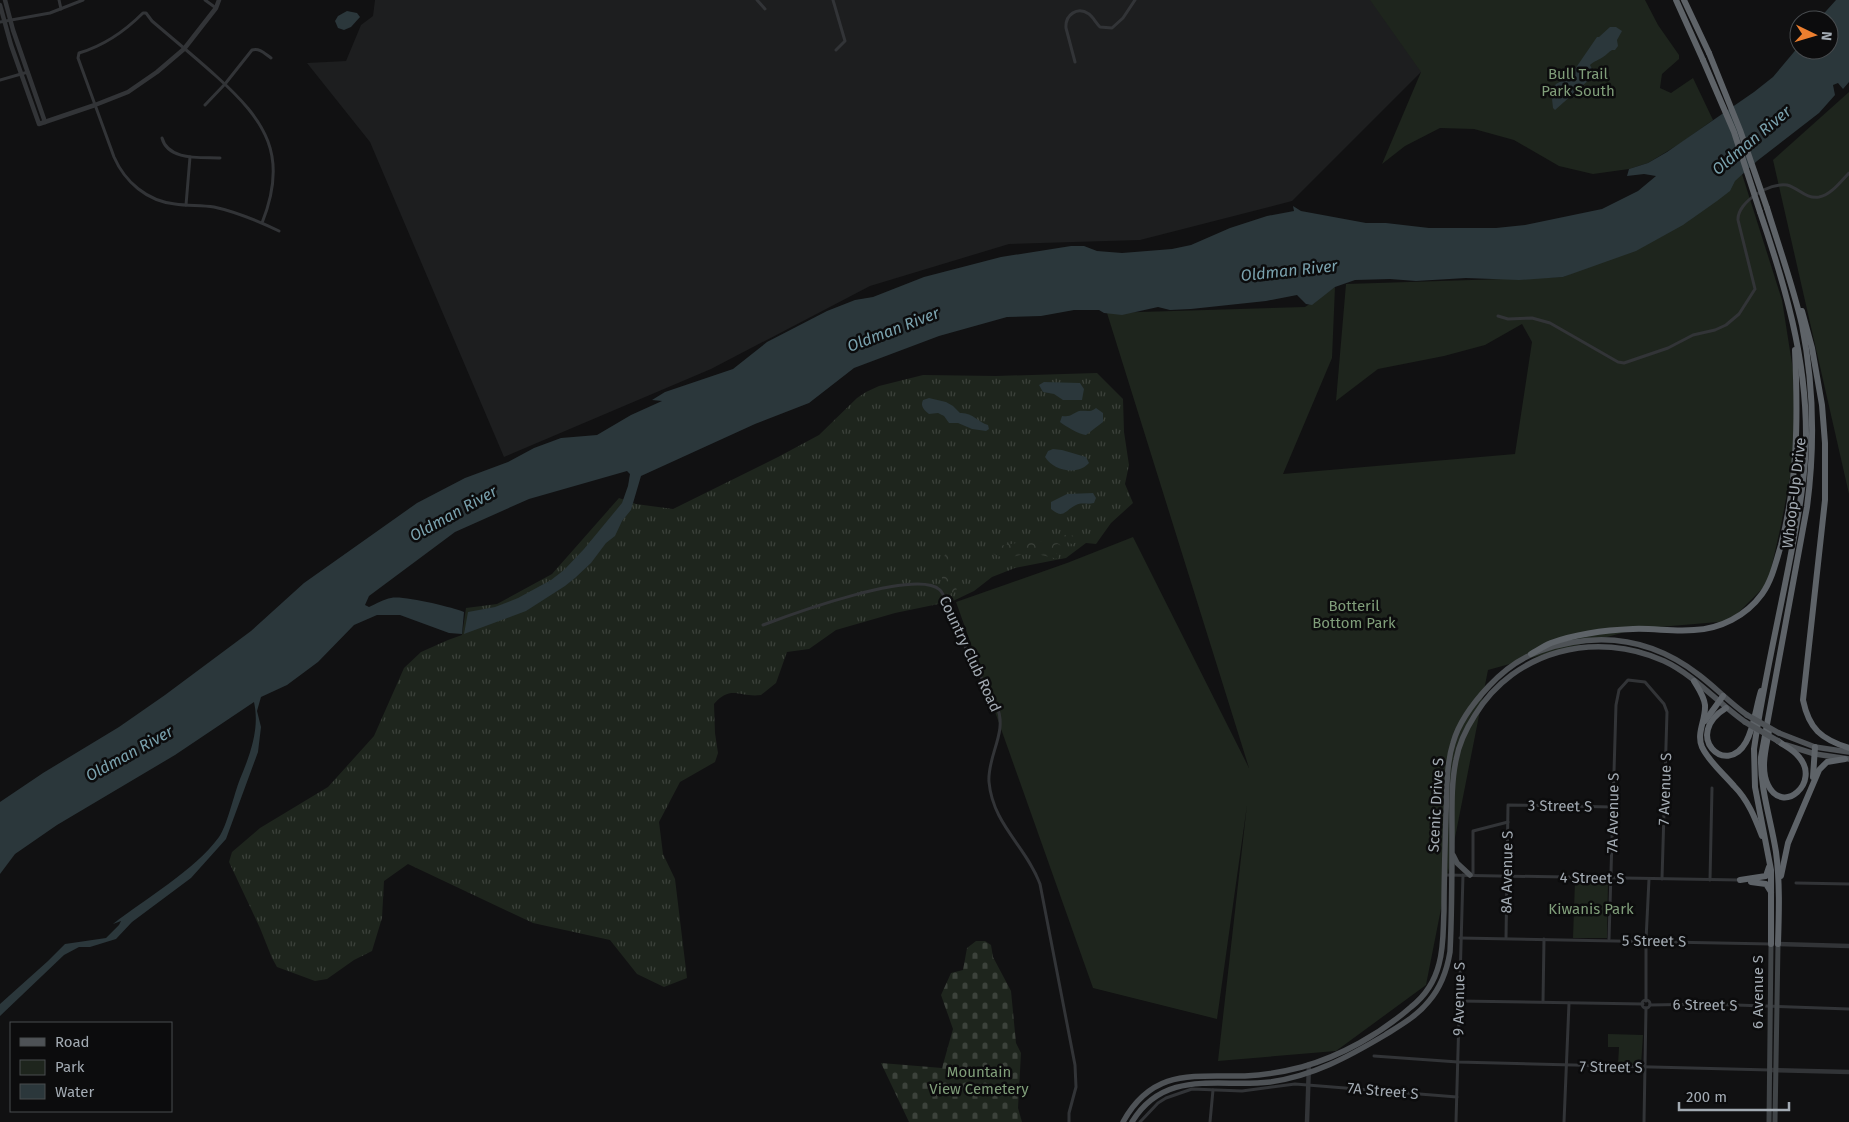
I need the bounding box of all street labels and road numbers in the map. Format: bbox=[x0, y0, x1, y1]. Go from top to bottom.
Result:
street label: Whoop-Up Drive bbox=[1778, 436, 1810, 550]
street label: Country Club Road bbox=[935, 593, 1005, 715]
street label: 7 Avenue S bbox=[1655, 752, 1675, 826]
street label: Scenic Drive S bbox=[1425, 757, 1447, 853]
street label: 7A Avenue S bbox=[1603, 772, 1623, 854]
street label: 3 Street S bbox=[1528, 796, 1592, 816]
street label: 8A Avenue S bbox=[1497, 830, 1517, 914]
street label: 4 Street S bbox=[1559, 868, 1625, 888]
street label: 5 Street S bbox=[1622, 931, 1686, 951]
street label: 6 Avenue S bbox=[1749, 955, 1767, 1029]
street label: 9 Avenue S bbox=[1449, 962, 1469, 1036]
street label: 6 Street S bbox=[1672, 995, 1738, 1015]
street label: 7 Street S bbox=[1579, 1057, 1643, 1077]
street label: 7A Street S bbox=[1347, 1079, 1419, 1103]

